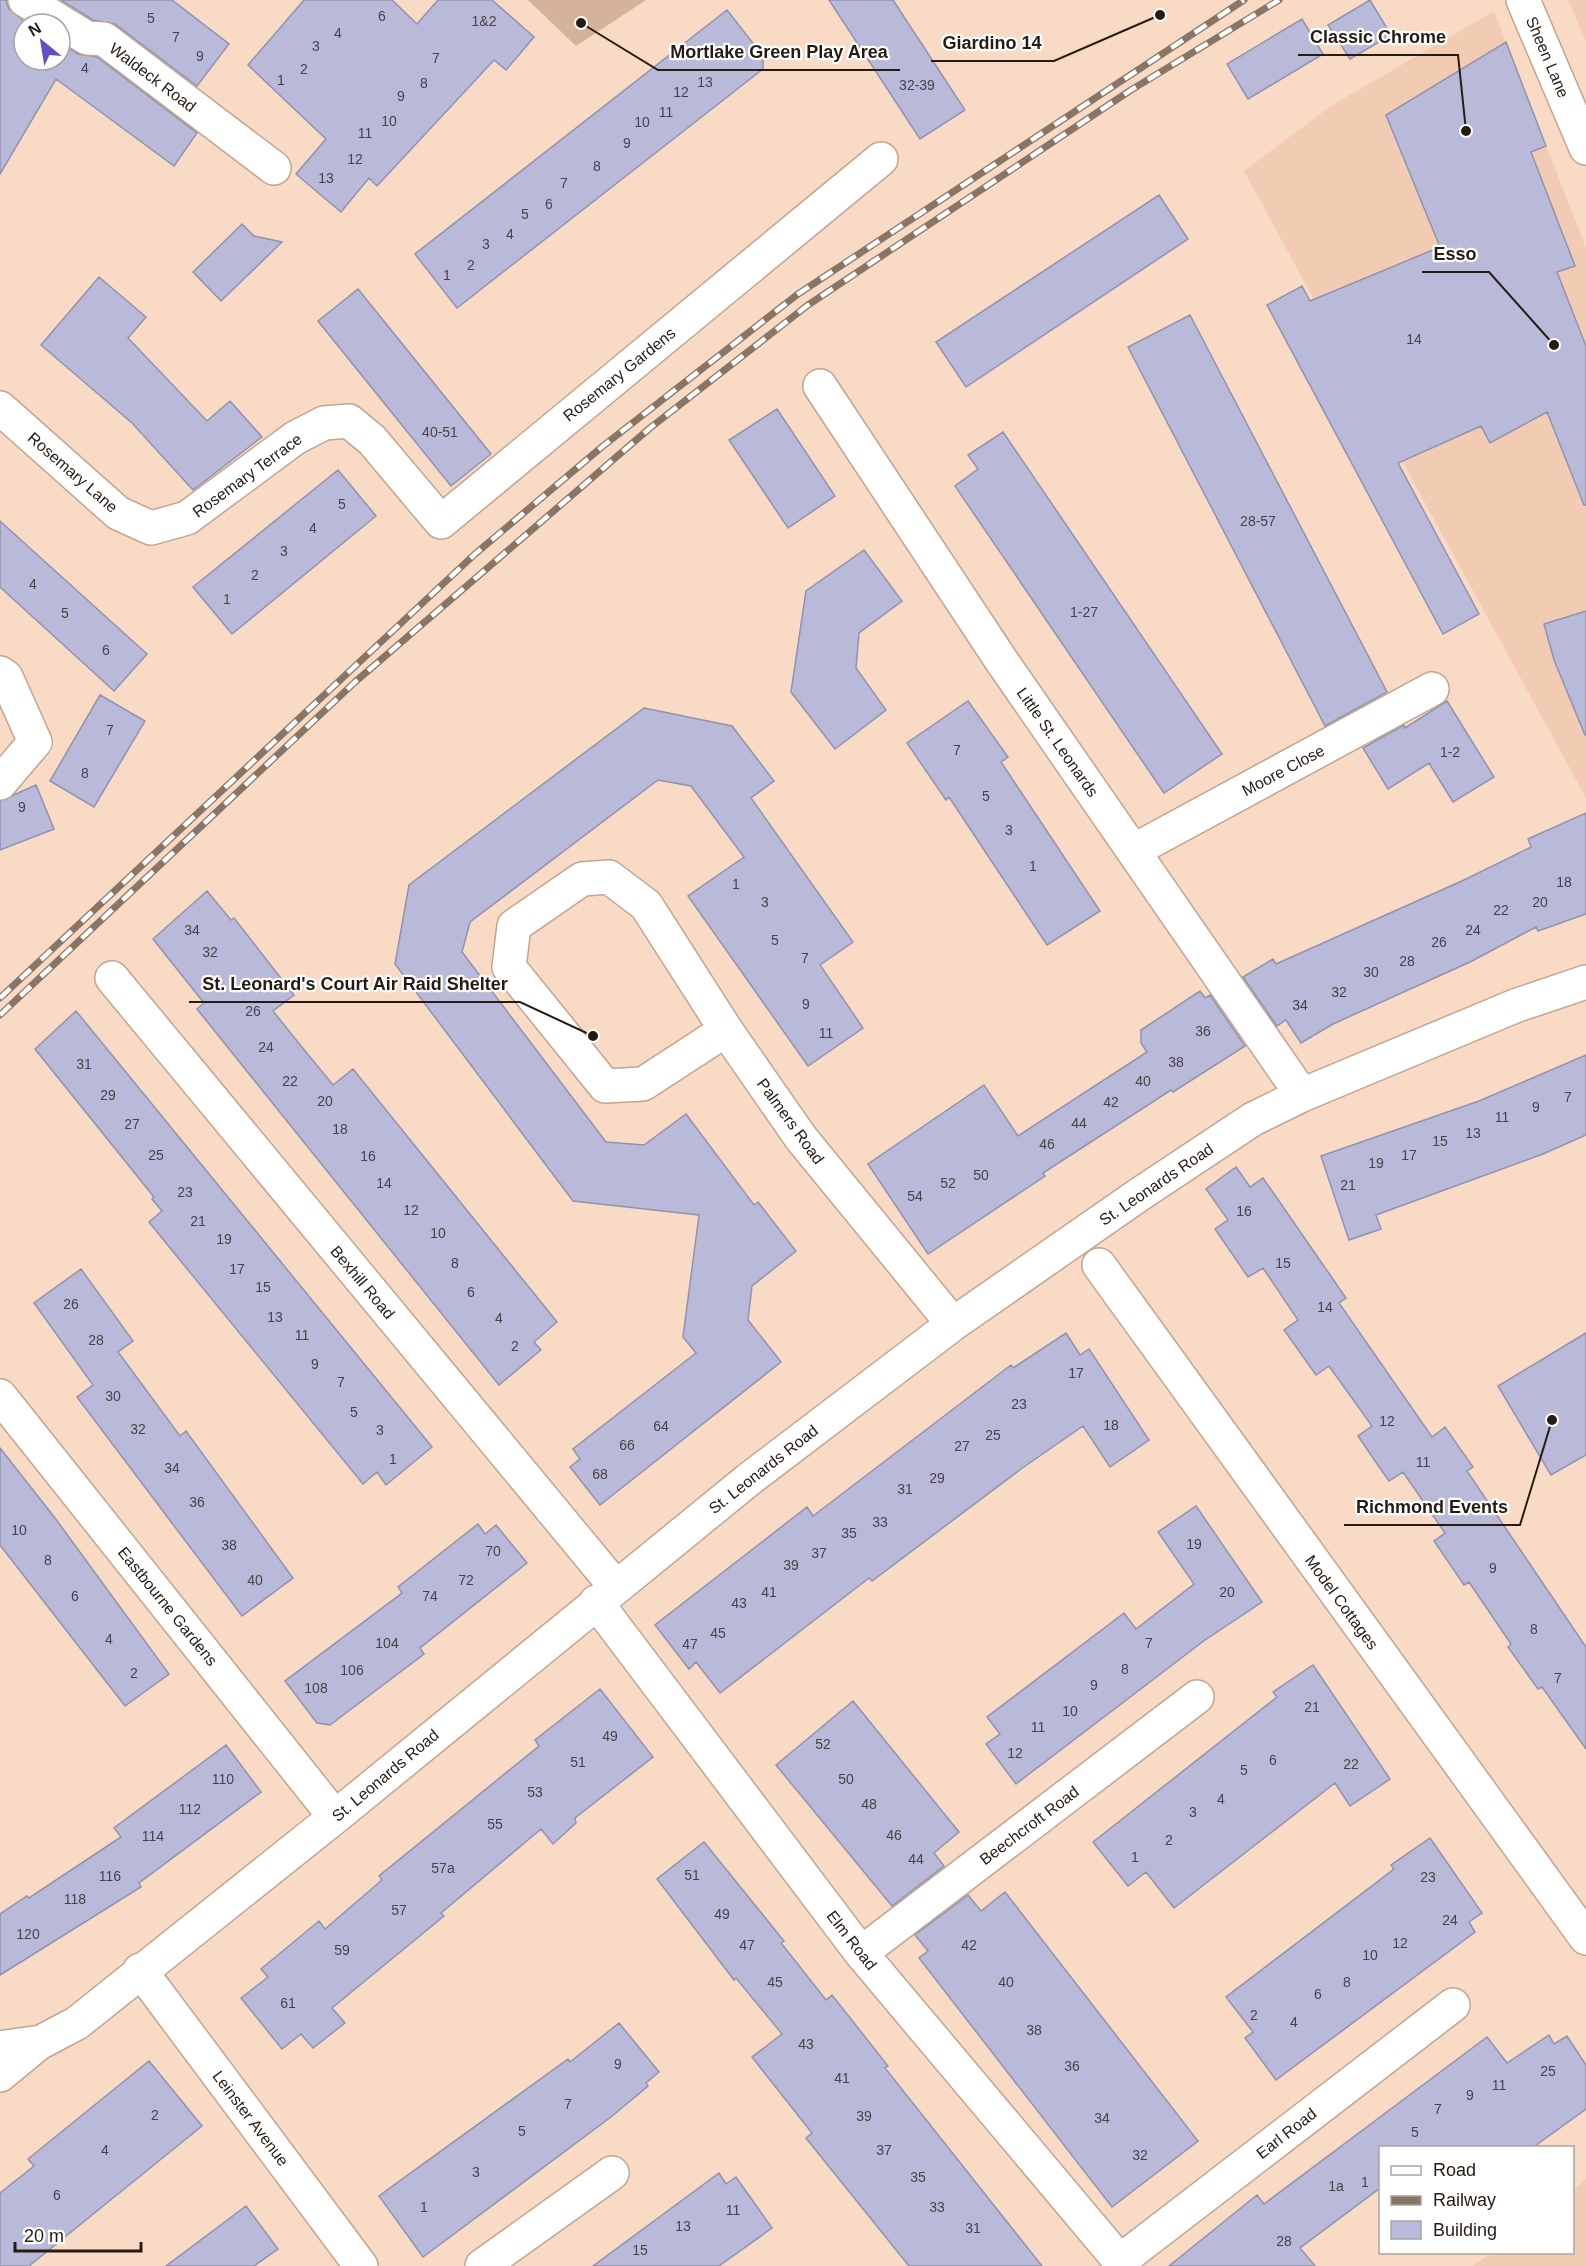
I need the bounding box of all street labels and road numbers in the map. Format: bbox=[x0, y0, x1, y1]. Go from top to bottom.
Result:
street label: Sheen Lane bbox=[1523, 14, 1572, 100]
street label: Waldeck Road bbox=[106, 39, 199, 115]
street label: Rosemary Gardens bbox=[560, 324, 679, 425]
street label: Rosemary Lane bbox=[24, 429, 121, 516]
street label: Rosemary Terrace bbox=[190, 430, 305, 521]
street label: Little St. Leonards bbox=[1014, 685, 1102, 800]
street label: Moore Close bbox=[1239, 742, 1327, 799]
street label: Palmers Road bbox=[754, 1075, 827, 1167]
street label: St. Leonards Road bbox=[1096, 1140, 1216, 1229]
street label: Bexhill Road bbox=[327, 1242, 398, 1322]
street label: St. Leonards Road bbox=[706, 1422, 821, 1517]
street label: Eastbourne Gardens bbox=[115, 1544, 221, 1669]
street label: Model Cottages bbox=[1302, 1552, 1381, 1653]
street label: St. Leonards Road bbox=[329, 1726, 442, 1825]
street label: Beechcroft Road bbox=[977, 1783, 1082, 1868]
street label: Elm Road bbox=[823, 1907, 880, 1973]
street label: Leinster Avenue bbox=[209, 2067, 292, 2169]
street label: Earl Road bbox=[1253, 2105, 1320, 2162]

